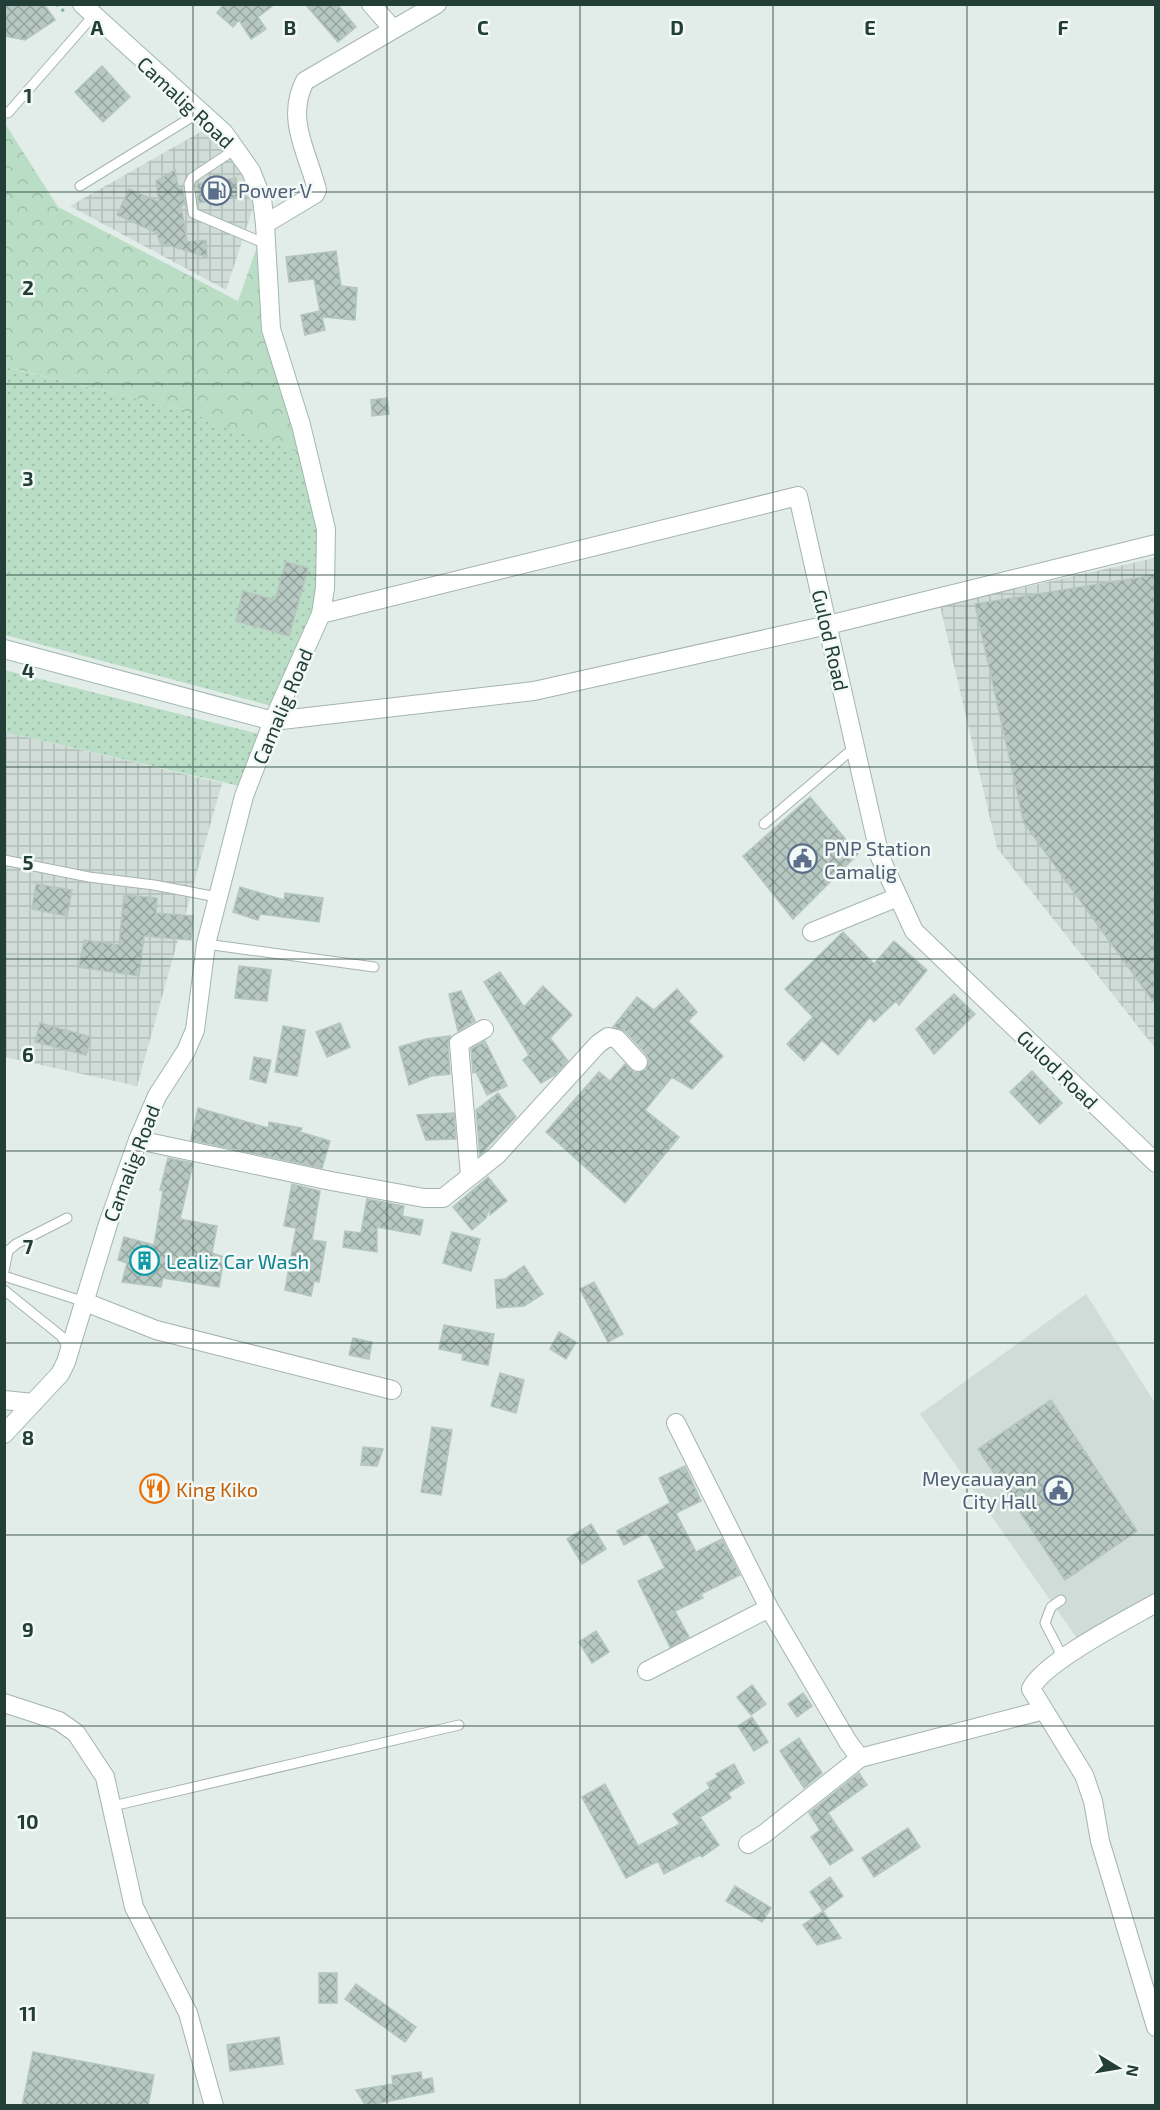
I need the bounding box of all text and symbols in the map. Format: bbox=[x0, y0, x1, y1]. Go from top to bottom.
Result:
text: A bbox=[90, 15, 104, 39]
text: B bbox=[284, 15, 296, 39]
text: C bbox=[477, 15, 489, 39]
text: D bbox=[670, 15, 684, 39]
text: E bbox=[864, 15, 876, 39]
text: F bbox=[1057, 15, 1069, 39]
street label: Camalig Road bbox=[133, 51, 239, 153]
text: 1 bbox=[24, 83, 32, 107]
fuel station icon: Power V bbox=[201, 174, 233, 206]
place label: Power V bbox=[238, 178, 312, 202]
text: 2 bbox=[22, 275, 34, 299]
text: 3 bbox=[22, 466, 34, 490]
street label: Gulod Road bbox=[808, 587, 854, 693]
street label: Camalig Road bbox=[247, 644, 317, 768]
text: 4 bbox=[22, 658, 35, 682]
place label: PNP Station Camalig bbox=[824, 836, 931, 883]
public building icon: PNP Station Camalig bbox=[787, 843, 819, 875]
text: 5 bbox=[22, 850, 34, 874]
street label: Gulod Road bbox=[1013, 1025, 1103, 1113]
text: 6 bbox=[22, 1042, 34, 1066]
street label: Camalig Road bbox=[98, 1101, 164, 1225]
text: 7 bbox=[23, 1234, 34, 1258]
building icon: Lealiz Car Wash bbox=[129, 1245, 161, 1277]
place label: Lealiz Car Wash bbox=[166, 1249, 309, 1273]
text: 8 bbox=[22, 1425, 34, 1449]
place label: Meycauayan City Hall bbox=[922, 1466, 1037, 1513]
restaurant icon: King Kiko bbox=[139, 1473, 171, 1505]
public building icon: Meycauayan City Hall bbox=[1042, 1474, 1074, 1506]
place label: King Kiko bbox=[176, 1477, 258, 1501]
text: 9 bbox=[22, 1617, 34, 1641]
text: 10 bbox=[17, 1809, 39, 1833]
text: 11 bbox=[19, 2001, 37, 2025]
north arrow bbox=[1088, 2038, 1148, 2098]
text: N bbox=[1123, 2063, 1144, 2078]

